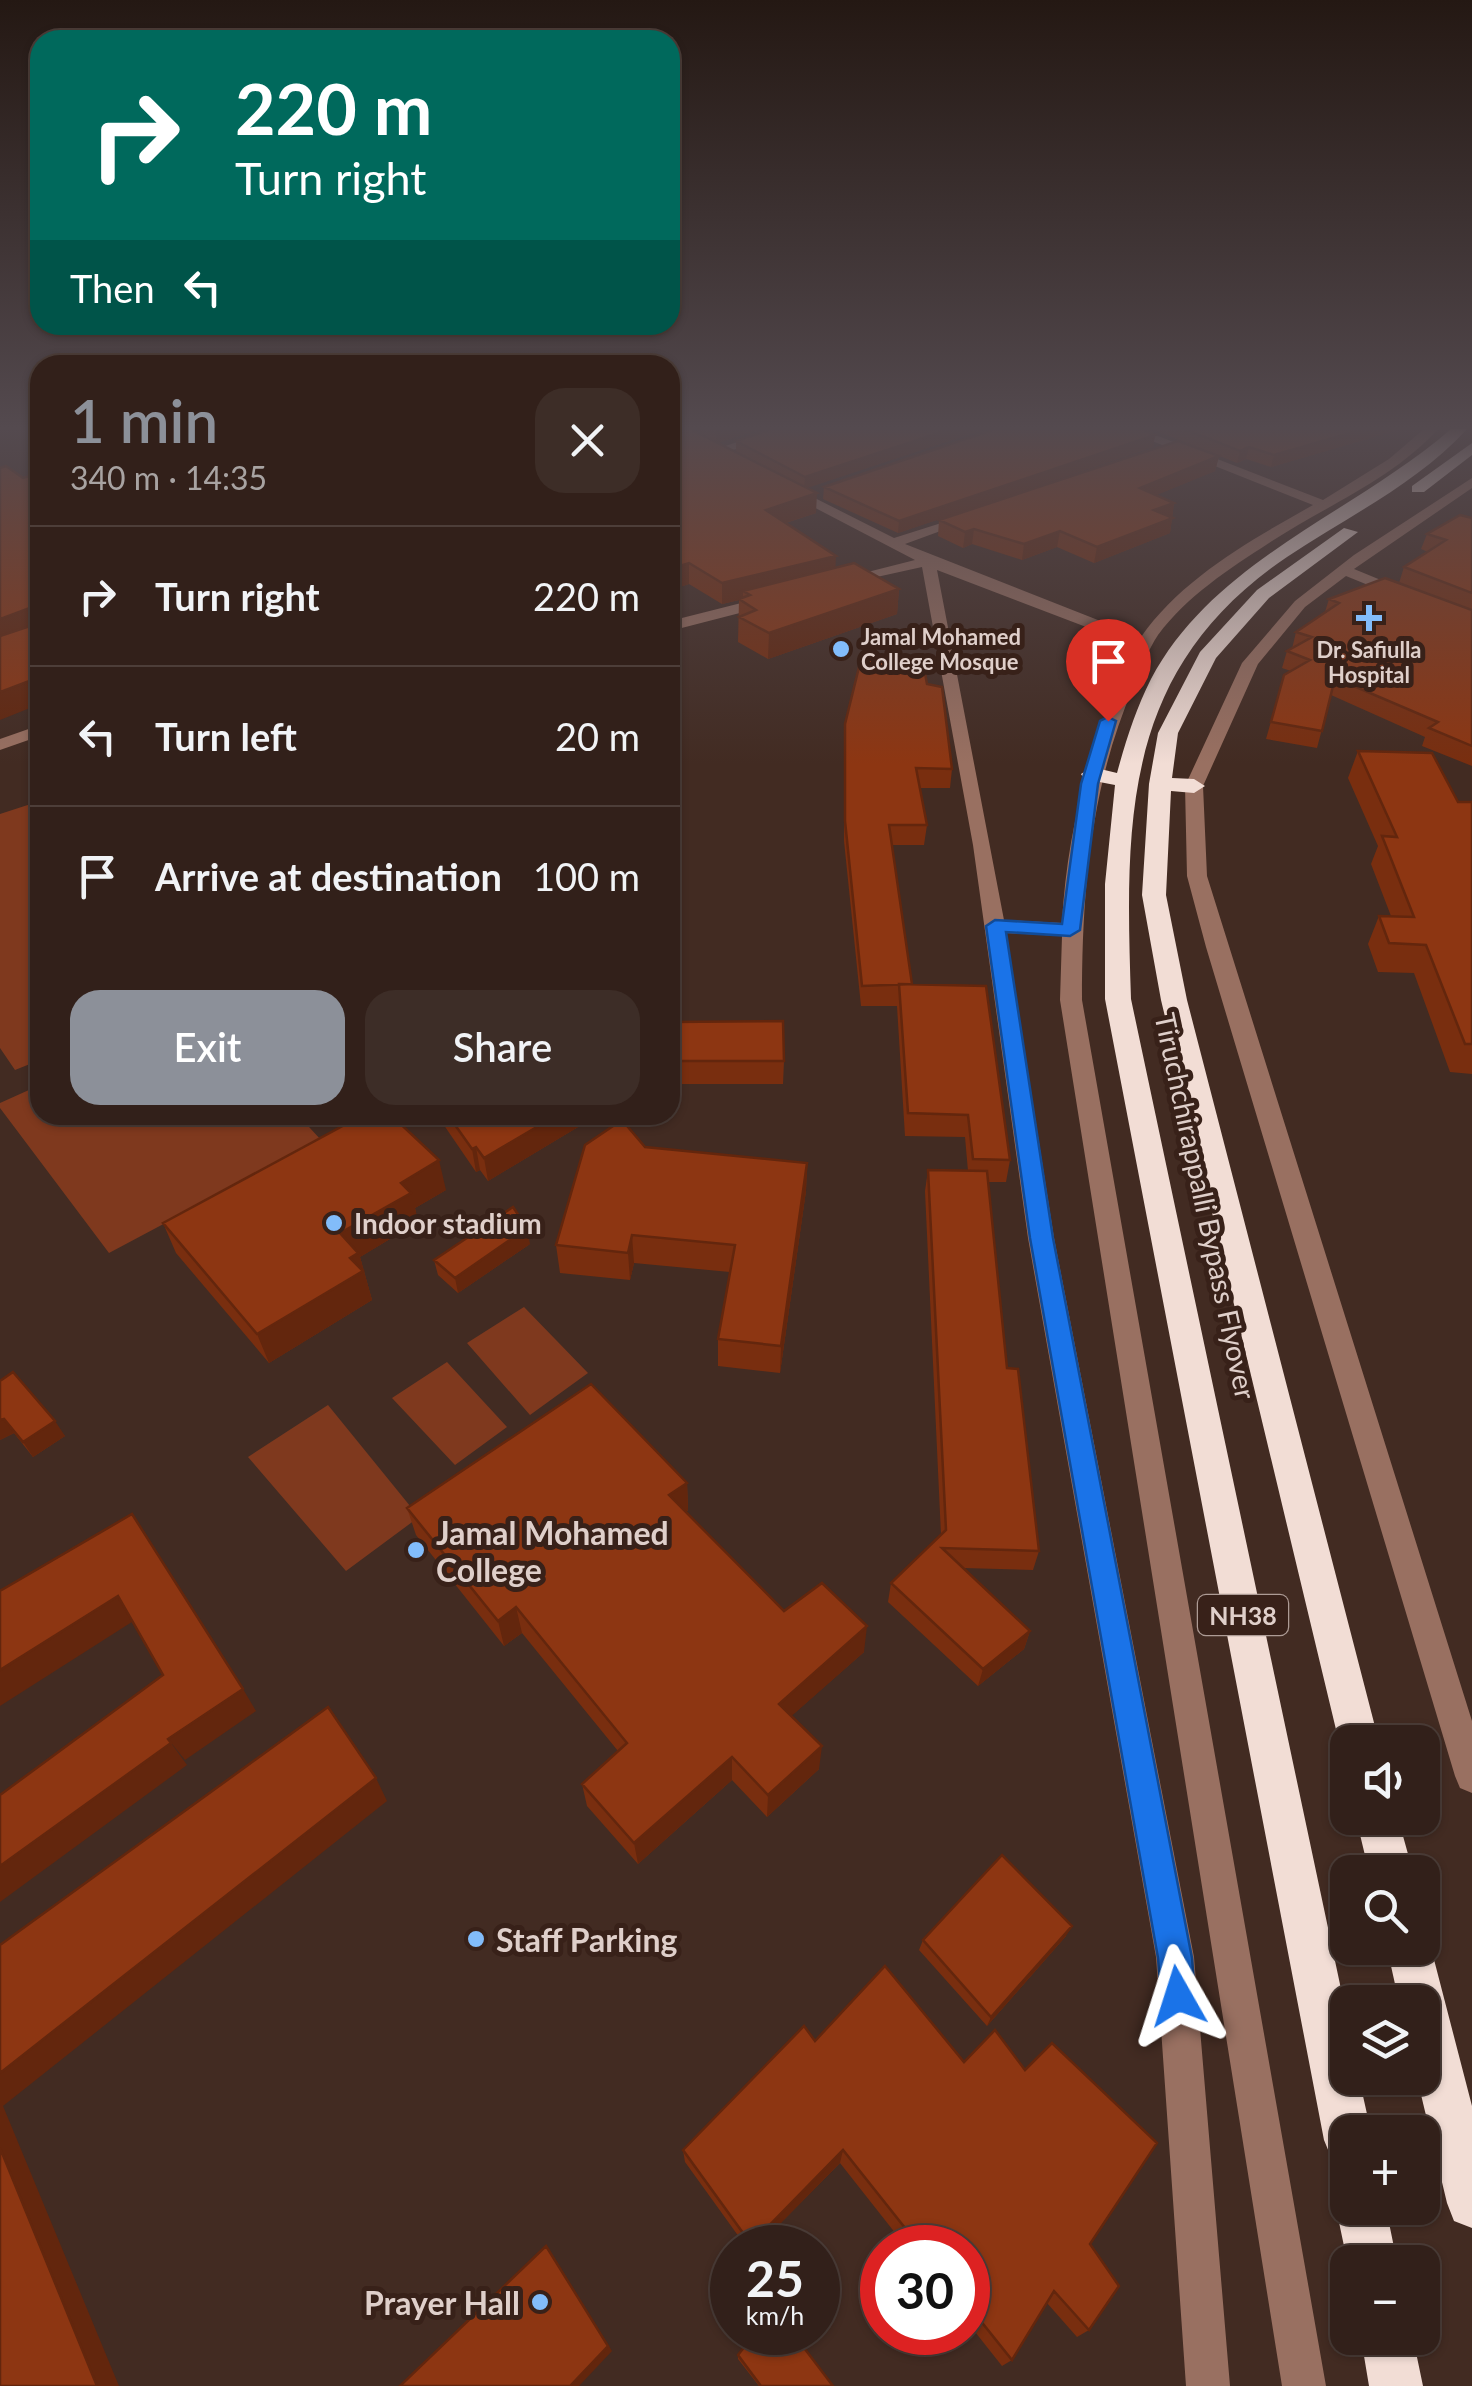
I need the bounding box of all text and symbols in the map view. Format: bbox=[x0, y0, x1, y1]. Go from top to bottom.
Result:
text: 220 m bbox=[235, 66, 432, 150]
icon: right bbox=[70, 70, 200, 200]
text: Turn right bbox=[235, 151, 426, 205]
icon: left bbox=[175, 260, 230, 315]
text: Then bbox=[70, 265, 155, 311]
text: 1 min bbox=[70, 384, 218, 456]
button: close bbox=[535, 388, 640, 493]
text: 340 m · 14:35 bbox=[70, 458, 267, 497]
icon: right bbox=[70, 569, 125, 624]
text: Turn right bbox=[155, 573, 320, 619]
text: 220 m bbox=[533, 573, 640, 619]
marker: Dr. Safiulla Hospital bbox=[1356, 605, 1382, 631]
pin bbox=[1066, 619, 1151, 722]
place label: Jamal Mohamed College Mosque bbox=[861, 623, 1021, 675]
icon: arrive bbox=[1081, 634, 1136, 689]
place label: Dr. Safiulla Hospital bbox=[1316, 636, 1422, 688]
marker: Jamal Mohamed College Mosque bbox=[830, 638, 852, 660]
icon: left bbox=[70, 709, 125, 764]
text: Turn left bbox=[155, 713, 297, 759]
text: 20 m bbox=[555, 713, 640, 759]
icon: arrive bbox=[70, 849, 125, 904]
text: Arrive at destination bbox=[155, 853, 502, 899]
text: 100 m bbox=[533, 853, 640, 899]
button: Exit bbox=[70, 990, 345, 1105]
button: Share bbox=[365, 990, 640, 1105]
street label: Tiruchchirappalli Bypass Flyover bbox=[1148, 1010, 1264, 1402]
place label: Indoor stadium bbox=[354, 1206, 542, 1240]
marker: Indoor stadium bbox=[323, 1212, 345, 1234]
place label: Jamal Mohamed College bbox=[436, 1513, 669, 1589]
marker: Jamal Mohamed College bbox=[405, 1539, 427, 1561]
road number: NH38 bbox=[1198, 1595, 1288, 1635]
map controls bbox=[1330, 1725, 1440, 2355]
button: sound bbox=[1330, 1725, 1440, 1835]
button: search bbox=[1330, 1855, 1440, 1965]
place label: Staff Parking bbox=[496, 1920, 677, 1959]
marker: Staff Parking bbox=[465, 1928, 487, 1950]
position arrow bbox=[1126, 1944, 1230, 2048]
button: layers bbox=[1330, 1985, 1440, 2095]
button: + bbox=[1330, 2115, 1440, 2225]
speed limit sign: 30 bbox=[860, 2225, 990, 2355]
button: − bbox=[1330, 2245, 1440, 2355]
text: 25 bbox=[746, 2248, 804, 2308]
place label: Prayer Hall bbox=[364, 2283, 520, 2322]
marker: Prayer Hall bbox=[529, 2291, 551, 2313]
text: km/h bbox=[746, 2300, 804, 2330]

